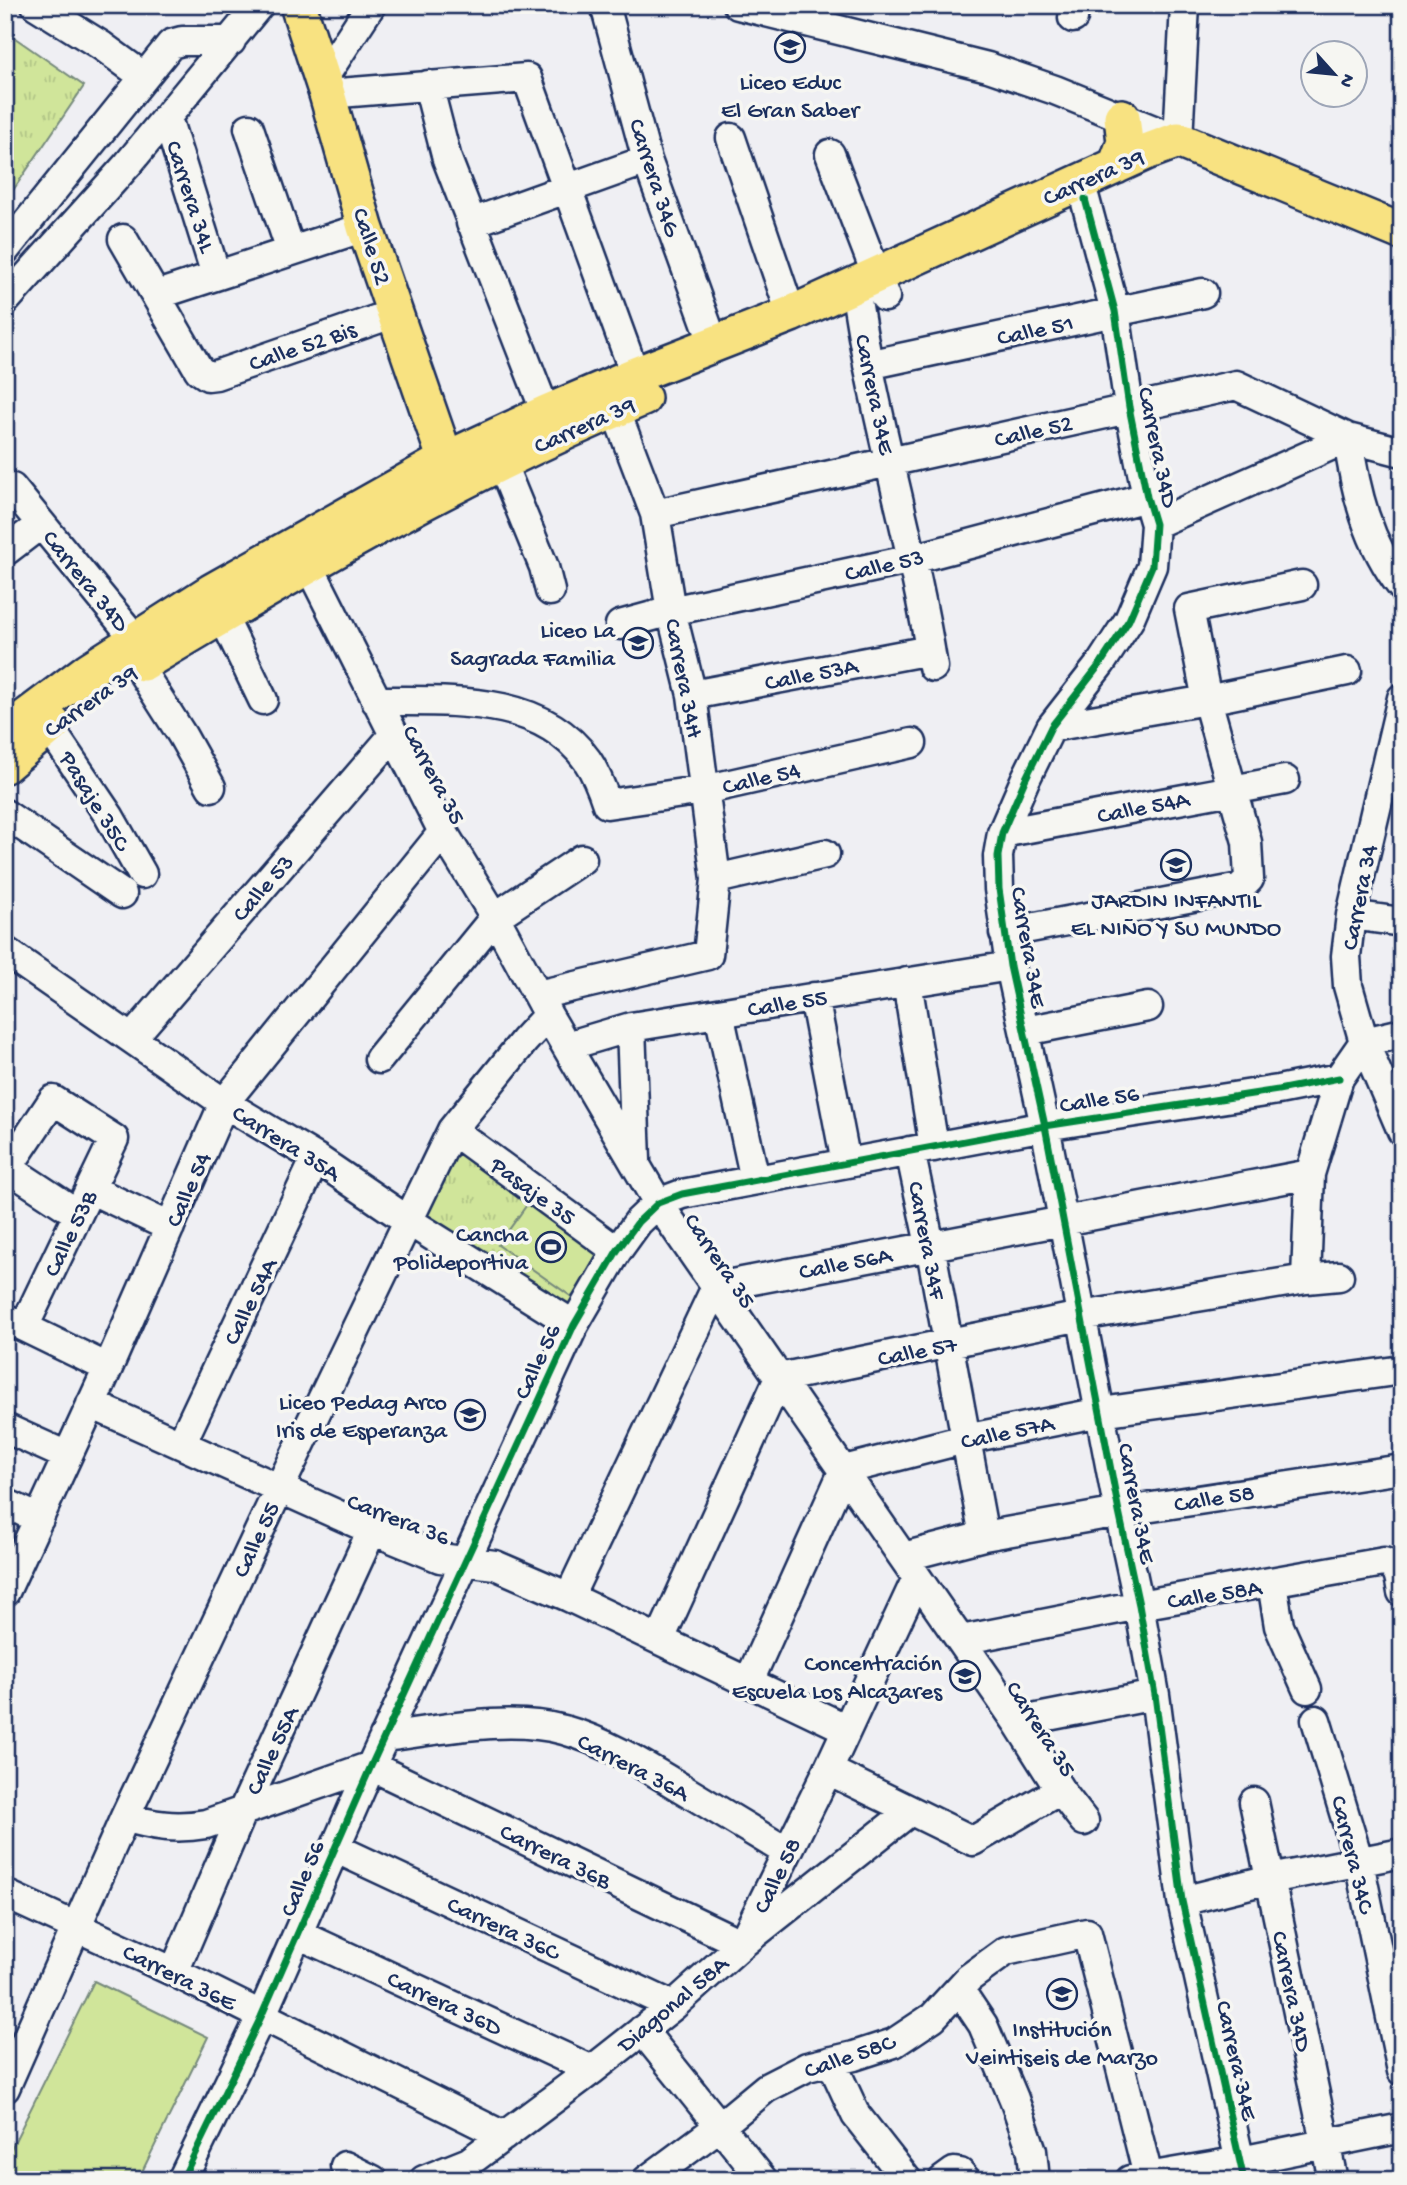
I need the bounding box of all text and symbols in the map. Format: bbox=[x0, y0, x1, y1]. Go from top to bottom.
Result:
school or university icon: Liceo Educ El Gran Saber bbox=[773, 30, 807, 64]
north arrow bbox=[1298, 38, 1368, 108]
text: N bbox=[1333, 69, 1359, 91]
place label: Liceo Educ El Gran Saber bbox=[721, 70, 861, 127]
street label: Carrera 34G bbox=[620, 116, 686, 241]
street label: Carrera 34L bbox=[157, 138, 221, 258]
street label: Carrera 39 bbox=[1039, 144, 1150, 214]
street label: Calle 52 bbox=[344, 205, 396, 290]
street label: Calle 51 bbox=[995, 310, 1077, 355]
street label: Calle 52 Bis bbox=[246, 316, 362, 380]
street label: Carrera 34E bbox=[846, 332, 900, 458]
street label: Carrera 34D bbox=[1129, 385, 1183, 511]
street label: Carrera 39 bbox=[530, 392, 641, 462]
street label: Calle 52 bbox=[992, 410, 1076, 456]
street label: Carrera 34D bbox=[34, 525, 134, 639]
street label: Calle 53 bbox=[843, 544, 927, 591]
street label: Carrera 34H bbox=[656, 617, 707, 741]
place label: Liceo La Sagrada Familia bbox=[450, 618, 616, 675]
school or university icon: Liceo La Sagrada Familia bbox=[621, 626, 655, 660]
street label: Calle 53A bbox=[763, 653, 862, 700]
street label: Carrera 39 bbox=[40, 660, 144, 746]
street label: Carrera 35 bbox=[394, 721, 470, 830]
street label: Pasaje 35C bbox=[51, 746, 136, 859]
street label: Calle 54 bbox=[720, 757, 804, 803]
street label: Calle 54A bbox=[1095, 786, 1194, 833]
street label: Carrera 34 bbox=[1337, 842, 1386, 953]
school or university icon: JARDIN INFANTIL EL NIÑO Y SU MUNDO bbox=[1159, 848, 1193, 882]
street label: Calle 53 bbox=[227, 850, 302, 929]
street label: Carrera 34E bbox=[1002, 885, 1052, 1011]
place label: JARDIN INFANTIL EL NIÑO Y SU MUNDO bbox=[1071, 888, 1281, 945]
street label: Calle 55 bbox=[746, 985, 829, 1026]
street label: Calle 56 bbox=[1058, 1081, 1142, 1122]
street label: Carrera 35A bbox=[226, 1100, 346, 1191]
street label: Calle 54 bbox=[161, 1148, 220, 1232]
street label: Pasaje 35 bbox=[483, 1151, 580, 1234]
street label: Carrera 34F bbox=[899, 1179, 951, 1304]
street label: Calle 53B bbox=[39, 1186, 106, 1282]
street label: Carrera 35 bbox=[676, 1209, 760, 1315]
place label: Cancha Polideportiva bbox=[393, 1222, 529, 1279]
sports icon: Cancha Polideportiva bbox=[534, 1230, 568, 1264]
street label: Calle 56A bbox=[797, 1242, 896, 1289]
street label: Calle 54A bbox=[219, 1253, 286, 1351]
street label: Calle 56 bbox=[509, 1319, 570, 1405]
street label: Calle 57 bbox=[876, 1331, 960, 1375]
place label: Liceo Pedag Arco Iris de Esperanza bbox=[276, 1390, 448, 1447]
school or university icon: Liceo Pedag Arco Iris de Esperanza bbox=[453, 1398, 487, 1432]
street label: Calle 57A bbox=[959, 1410, 1059, 1458]
street label: Carrera 34E bbox=[1109, 1441, 1161, 1567]
street label: Calle 58 bbox=[1172, 1480, 1257, 1521]
street label: Carrera 36 bbox=[342, 1488, 454, 1554]
street label: Calle 55 bbox=[228, 1498, 288, 1583]
street label: Calle 58A bbox=[1165, 1574, 1265, 1618]
place label: Concentración Escuela Los Alcazares bbox=[732, 1651, 943, 1708]
school or university icon: Concentración Escuela Los Alcazares bbox=[948, 1659, 982, 1693]
street label: Carrera 35 bbox=[997, 1677, 1081, 1783]
street label: Calle 55A bbox=[241, 1701, 308, 1800]
street label: Carrera 36A bbox=[571, 1729, 695, 1811]
street label: Carrera 34C bbox=[1322, 1793, 1380, 1919]
street label: Carrera 36B bbox=[494, 1819, 615, 1898]
street label: Calle 58 bbox=[748, 1834, 810, 1919]
street label: Calle 56 bbox=[275, 1836, 333, 1922]
street label: Carrera 36C bbox=[442, 1891, 565, 1970]
street label: Carrera 34D bbox=[1263, 1929, 1317, 2055]
street label: Carrera 36E bbox=[117, 1939, 241, 2020]
street label: Diagonal 58A bbox=[611, 1950, 737, 2062]
street label: Carrera 36D bbox=[381, 1966, 506, 2045]
school or university icon: Institución Veintiseis de Marzo bbox=[1045, 1977, 1079, 2011]
street label: Carrera 34E bbox=[1207, 1998, 1263, 2124]
place label: Institución Veintiseis de Marzo bbox=[965, 2017, 1158, 2074]
street label: Calle 58C bbox=[801, 2029, 901, 2087]

